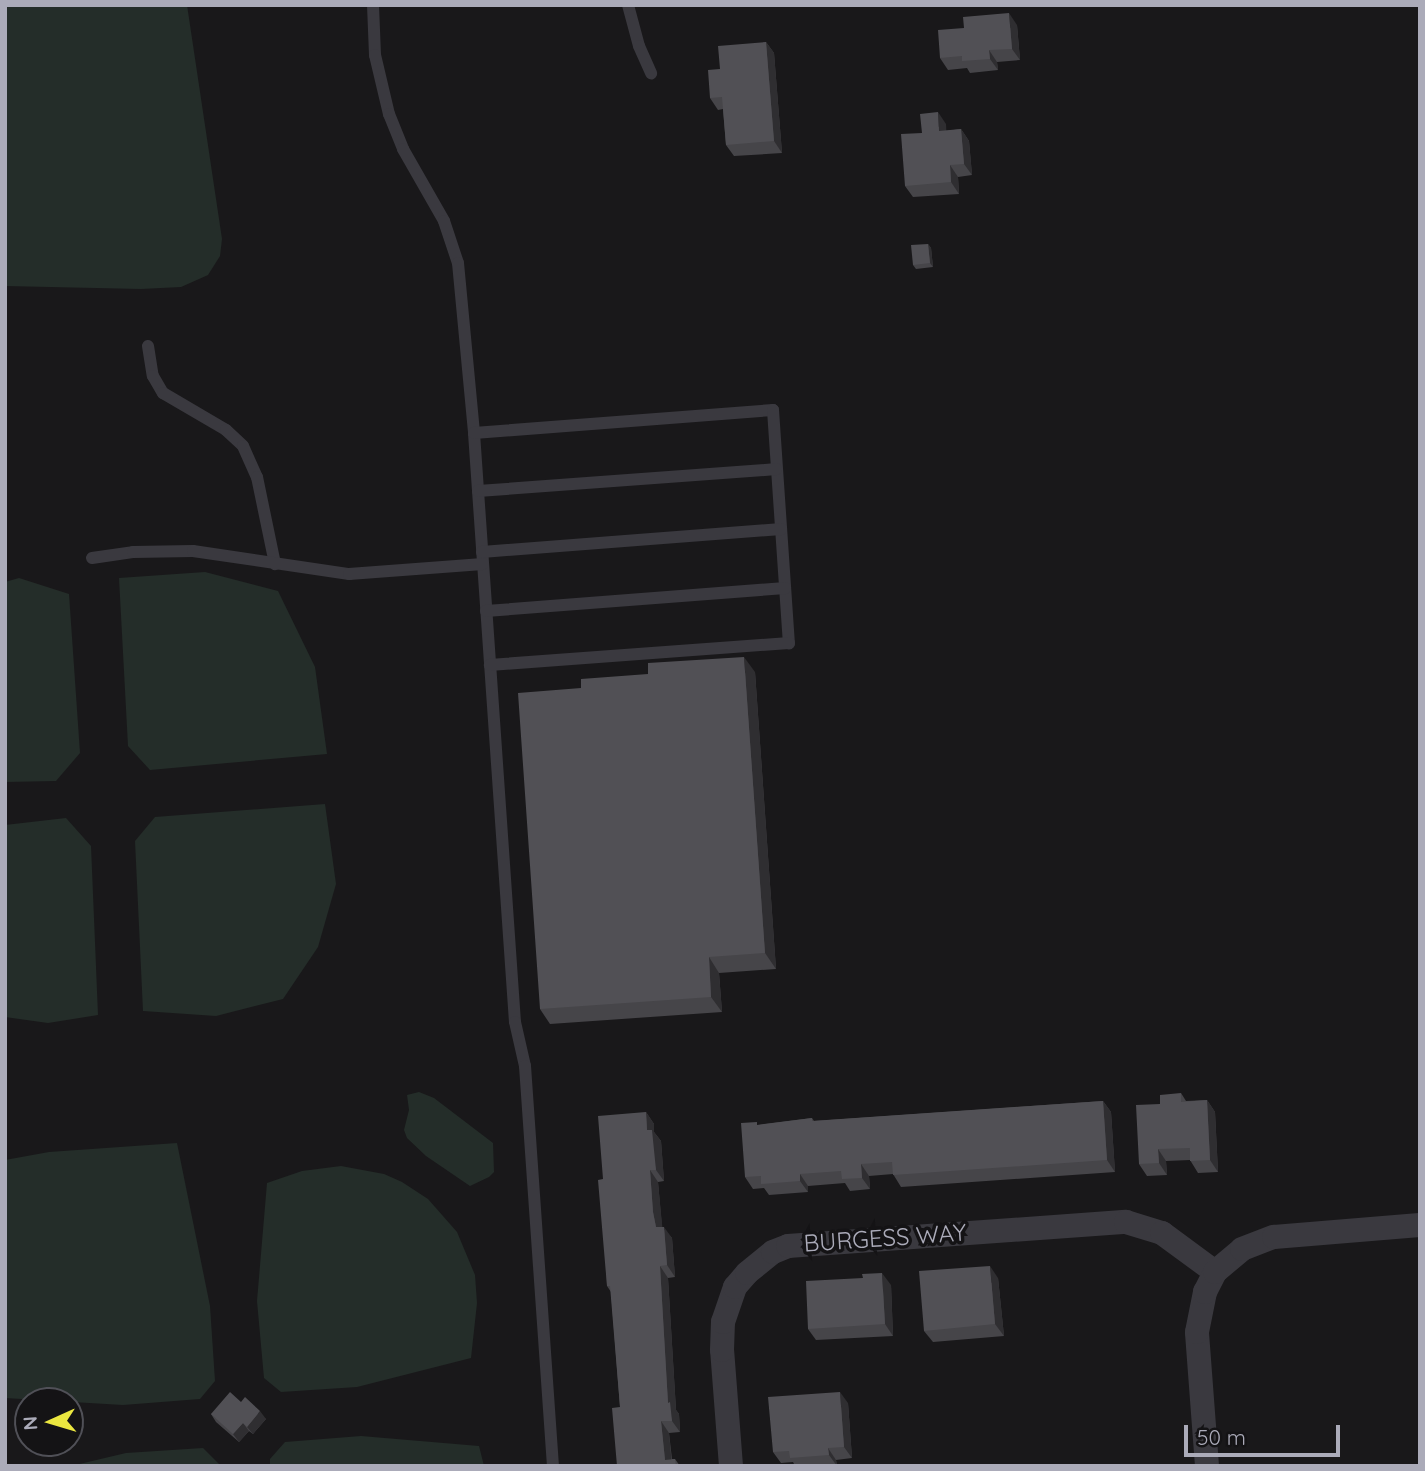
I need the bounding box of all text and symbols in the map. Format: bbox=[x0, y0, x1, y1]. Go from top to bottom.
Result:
street label: BURGESS WAY bbox=[803, 1218, 967, 1258]
north arrow bbox=[14, 1387, 84, 1457]
scale bar bbox=[1187, 1412, 1343, 1456]
text: N bbox=[18, 1416, 43, 1431]
text: 50 m bbox=[1197, 1424, 1246, 1450]

